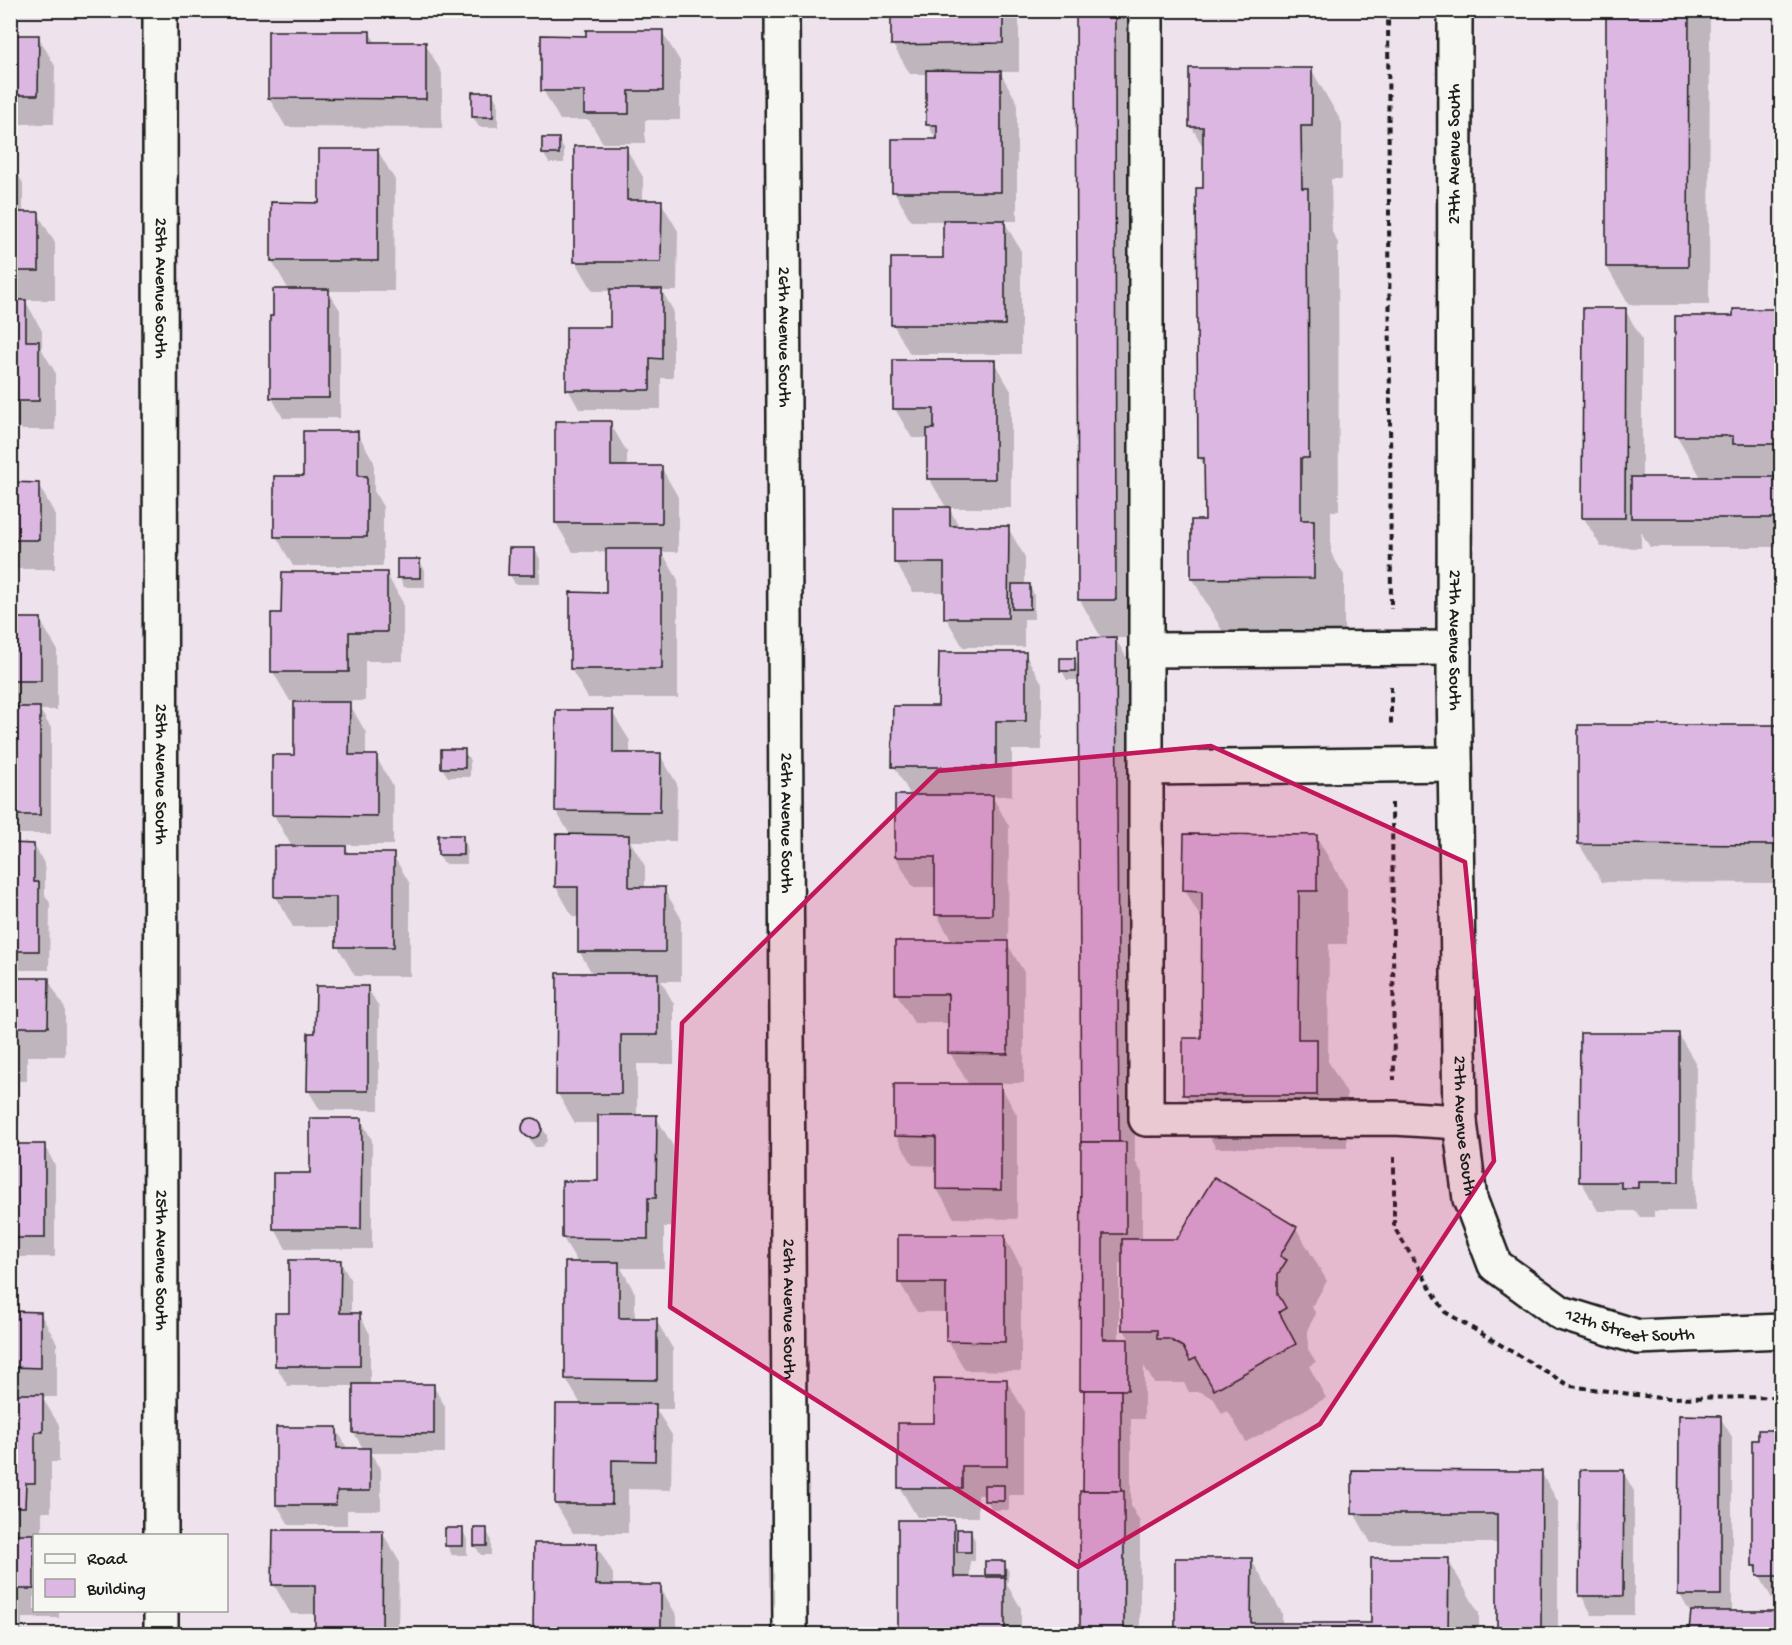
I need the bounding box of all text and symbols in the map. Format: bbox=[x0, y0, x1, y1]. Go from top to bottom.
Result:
street label: 27th Avenue South bbox=[1445, 83, 1466, 225]
street label: 25th Avenue South bbox=[150, 217, 171, 359]
street label: 26th Avenue South bbox=[773, 267, 794, 408]
street label: 27th Avenue South bbox=[1443, 569, 1465, 711]
street label: 25th Avenue South bbox=[150, 703, 171, 845]
street label: 26th Avenue South bbox=[775, 753, 797, 894]
street label: 27th Avenue South bbox=[1449, 1055, 1480, 1198]
street label: 25th Avenue South bbox=[150, 1189, 171, 1331]
street label: 26th Avenue South bbox=[778, 1238, 799, 1380]
street label: 12th Street South bbox=[1561, 1304, 1696, 1348]
legend bbox=[33, 1534, 228, 1612]
text: Road bbox=[87, 1550, 128, 1571]
text: Building bbox=[86, 1580, 146, 1601]

